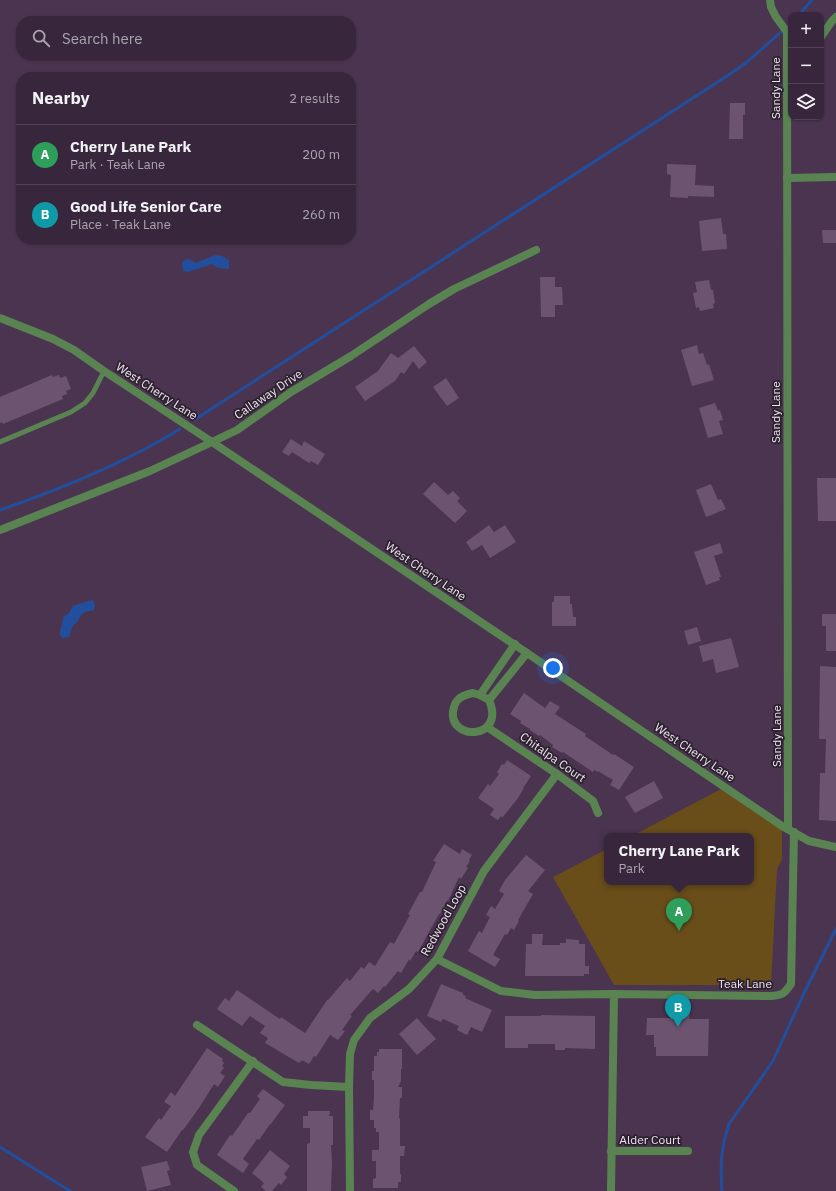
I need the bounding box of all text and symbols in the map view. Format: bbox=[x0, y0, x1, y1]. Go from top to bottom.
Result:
map controls bbox=[788, 12, 824, 120]
button: + bbox=[788, 12, 824, 48]
search box bbox=[16, 16, 356, 60]
icon: search bbox=[30, 27, 52, 49]
text: Search here bbox=[62, 29, 142, 48]
button: − bbox=[788, 48, 824, 84]
street label: Sandy Lane bbox=[768, 57, 783, 119]
button: layers bbox=[788, 84, 824, 120]
text: Nearby bbox=[32, 87, 90, 109]
text: 2 results bbox=[289, 90, 340, 107]
text: Cherry Lane Park bbox=[70, 137, 191, 156]
text: A bbox=[41, 146, 49, 163]
text: 200 m bbox=[302, 146, 340, 163]
text: Park · Teak Lane bbox=[70, 156, 165, 173]
text: Good Life Senior Care bbox=[70, 197, 222, 216]
text: B bbox=[41, 206, 49, 223]
text: 260 m bbox=[302, 206, 340, 223]
text: Place · Teak Lane bbox=[70, 216, 171, 233]
street label: West Cherry Lane bbox=[113, 359, 201, 423]
street label: Callaway Drive bbox=[231, 366, 305, 422]
street label: Sandy Lane bbox=[768, 381, 783, 443]
street label: West Cherry Lane bbox=[383, 538, 470, 604]
your location bbox=[543, 658, 563, 678]
street label: Sandy Lane bbox=[769, 705, 784, 767]
street label: West Cherry Lane bbox=[652, 719, 739, 785]
street label: Chitalpa Court bbox=[517, 729, 589, 785]
popup bbox=[604, 833, 754, 885]
text: Cherry Lane Park bbox=[618, 841, 740, 860]
text: Park bbox=[618, 860, 645, 877]
street label: Redwood Loop bbox=[417, 881, 469, 959]
pin: A bbox=[666, 898, 692, 931]
street label: Teak Lane bbox=[718, 976, 772, 991]
pin: B bbox=[665, 994, 691, 1027]
street label: Alder Court bbox=[619, 1132, 681, 1147]

